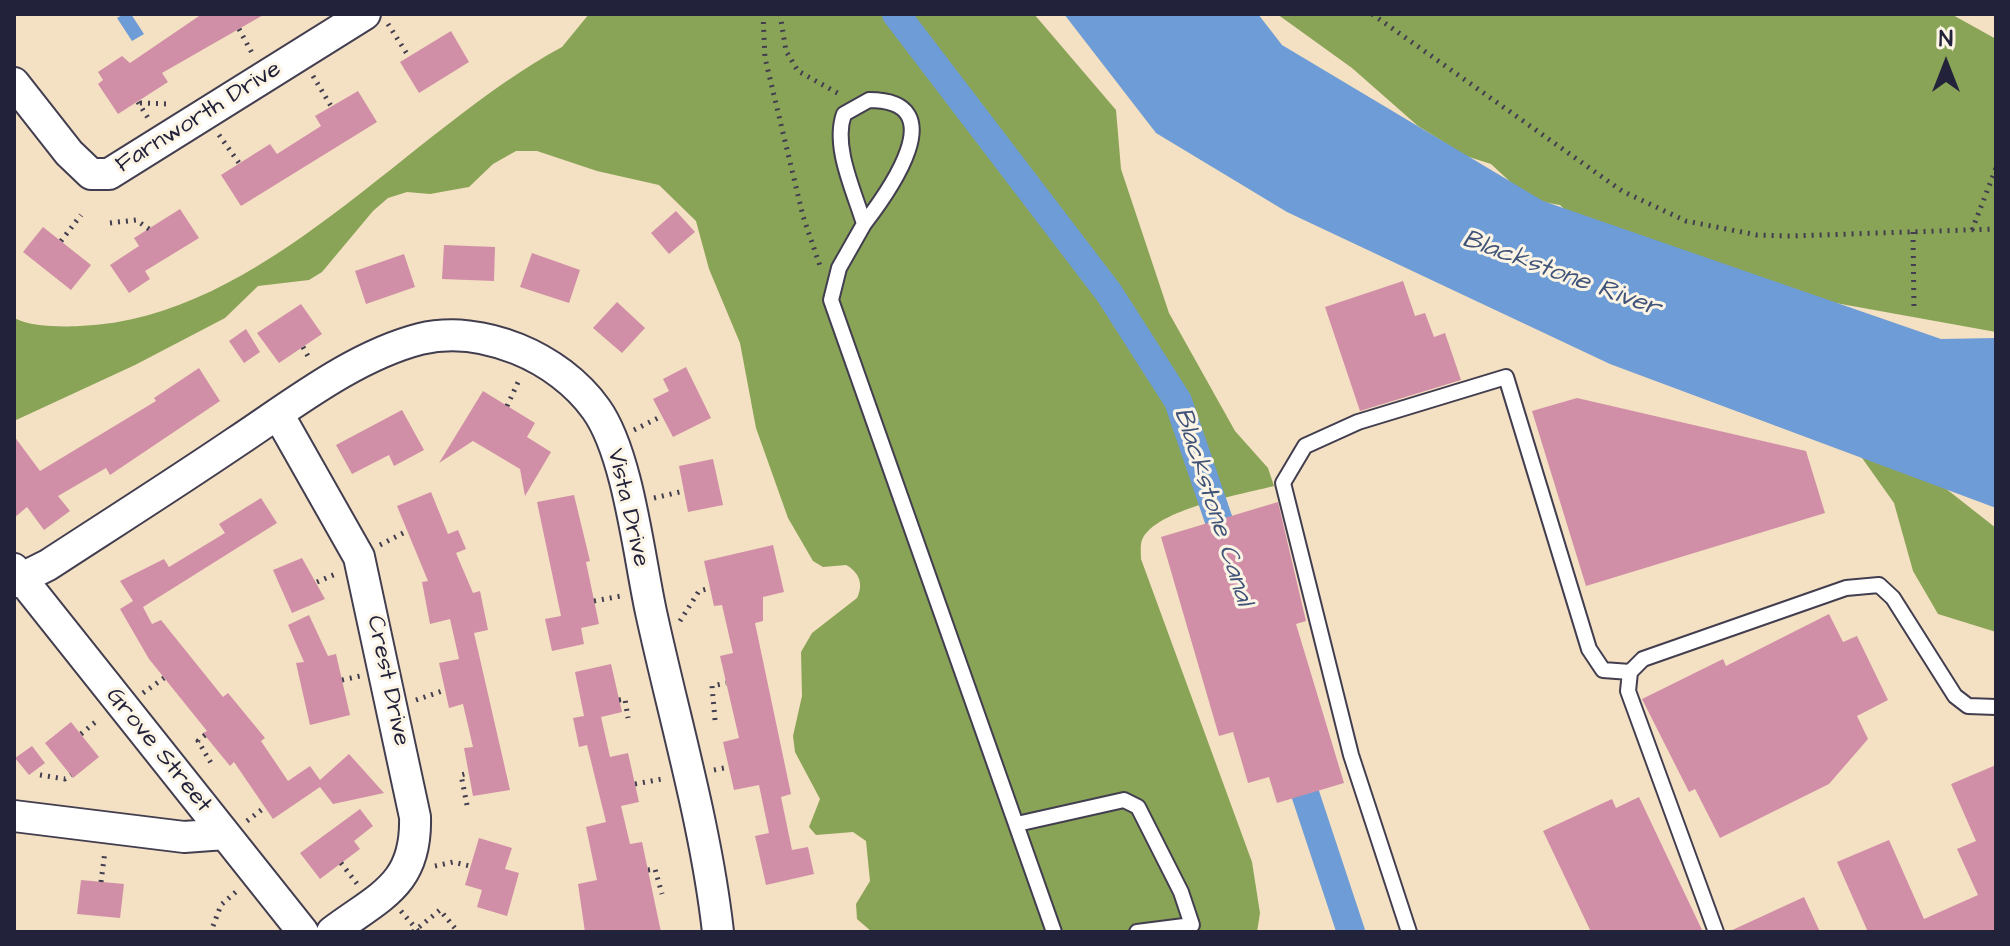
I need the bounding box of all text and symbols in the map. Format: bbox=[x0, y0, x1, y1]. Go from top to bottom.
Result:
north arrow bbox=[1906, 24, 1986, 104]
text: N bbox=[1939, 24, 1953, 55]
street label: Farnworth Drive bbox=[111, 56, 287, 180]
water label: Blackstone River bbox=[1458, 225, 1664, 325]
water label: Blackstone Canal bbox=[1165, 404, 1259, 610]
street label: Vista Drive bbox=[599, 446, 655, 570]
street label: Crest Drive bbox=[359, 613, 415, 749]
street label: Grove Street bbox=[99, 683, 217, 819]

